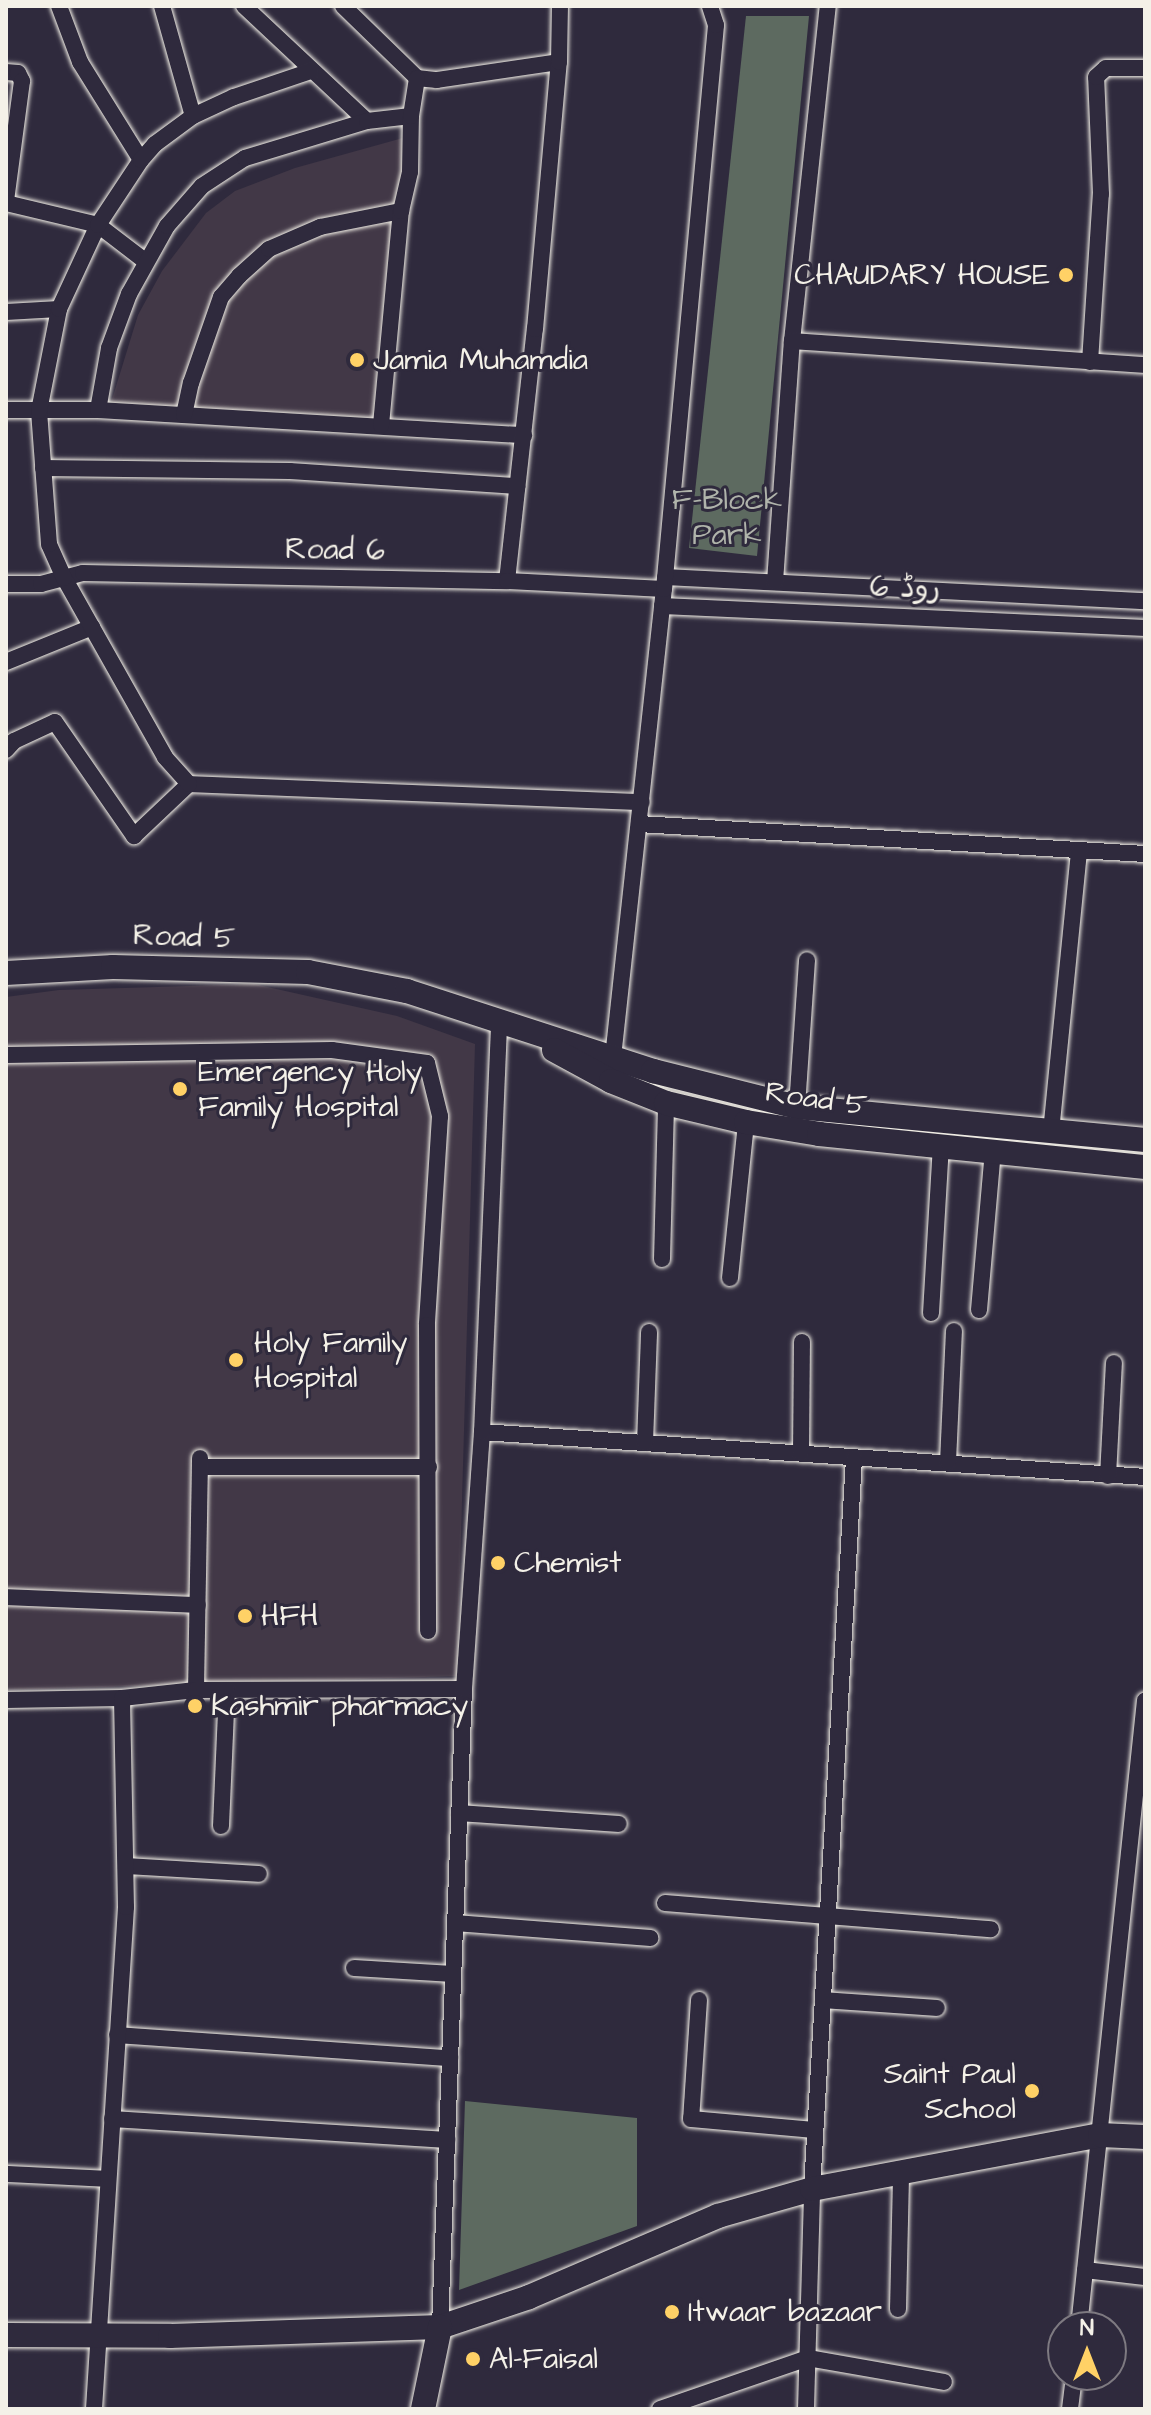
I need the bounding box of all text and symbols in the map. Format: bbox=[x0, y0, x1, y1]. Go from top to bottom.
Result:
place label: CHAUDARY HOUSE bbox=[794, 257, 1050, 293]
marker: CHAUDARY HOUSE bbox=[1057, 266, 1075, 284]
place label: Jamia Muhamdia bbox=[373, 342, 588, 378]
marker: Jamia Muhamdia bbox=[348, 351, 366, 369]
park label: F-Block Park bbox=[672, 482, 782, 552]
street label: Road 6 bbox=[285, 531, 385, 569]
street label: روڈ 6 bbox=[869, 569, 941, 607]
street label: Road 5 bbox=[132, 917, 236, 957]
place label: Emergency Holy Family Hospital bbox=[198, 1054, 422, 1124]
street label: Road 5 bbox=[763, 1074, 869, 1124]
marker: Emergency Holy Family Hospital bbox=[169, 1078, 191, 1100]
place label: Holy Family Hospital bbox=[254, 1325, 407, 1396]
marker: Holy Family Hospital bbox=[225, 1349, 247, 1371]
place label: Chemist bbox=[514, 1545, 621, 1581]
marker: Chemist bbox=[489, 1554, 507, 1572]
place label: HFH bbox=[261, 1598, 318, 1634]
marker: HFH bbox=[236, 1607, 254, 1625]
place label: Kashmir pharmacy bbox=[211, 1688, 468, 1724]
marker: Kashmir pharmacy bbox=[186, 1697, 204, 1715]
place label: Saint Paul School bbox=[883, 2056, 1016, 2126]
marker: Saint Paul School bbox=[1023, 2082, 1041, 2100]
place label: Itwaar bazaar bbox=[688, 2294, 882, 2330]
marker: Itwaar bazaar bbox=[663, 2303, 681, 2321]
north arrow bbox=[1047, 2311, 1127, 2391]
text: N bbox=[1080, 2313, 1094, 2344]
place label: Al-Faisal bbox=[489, 2341, 598, 2377]
marker: Al-Faisal bbox=[464, 2350, 482, 2368]

